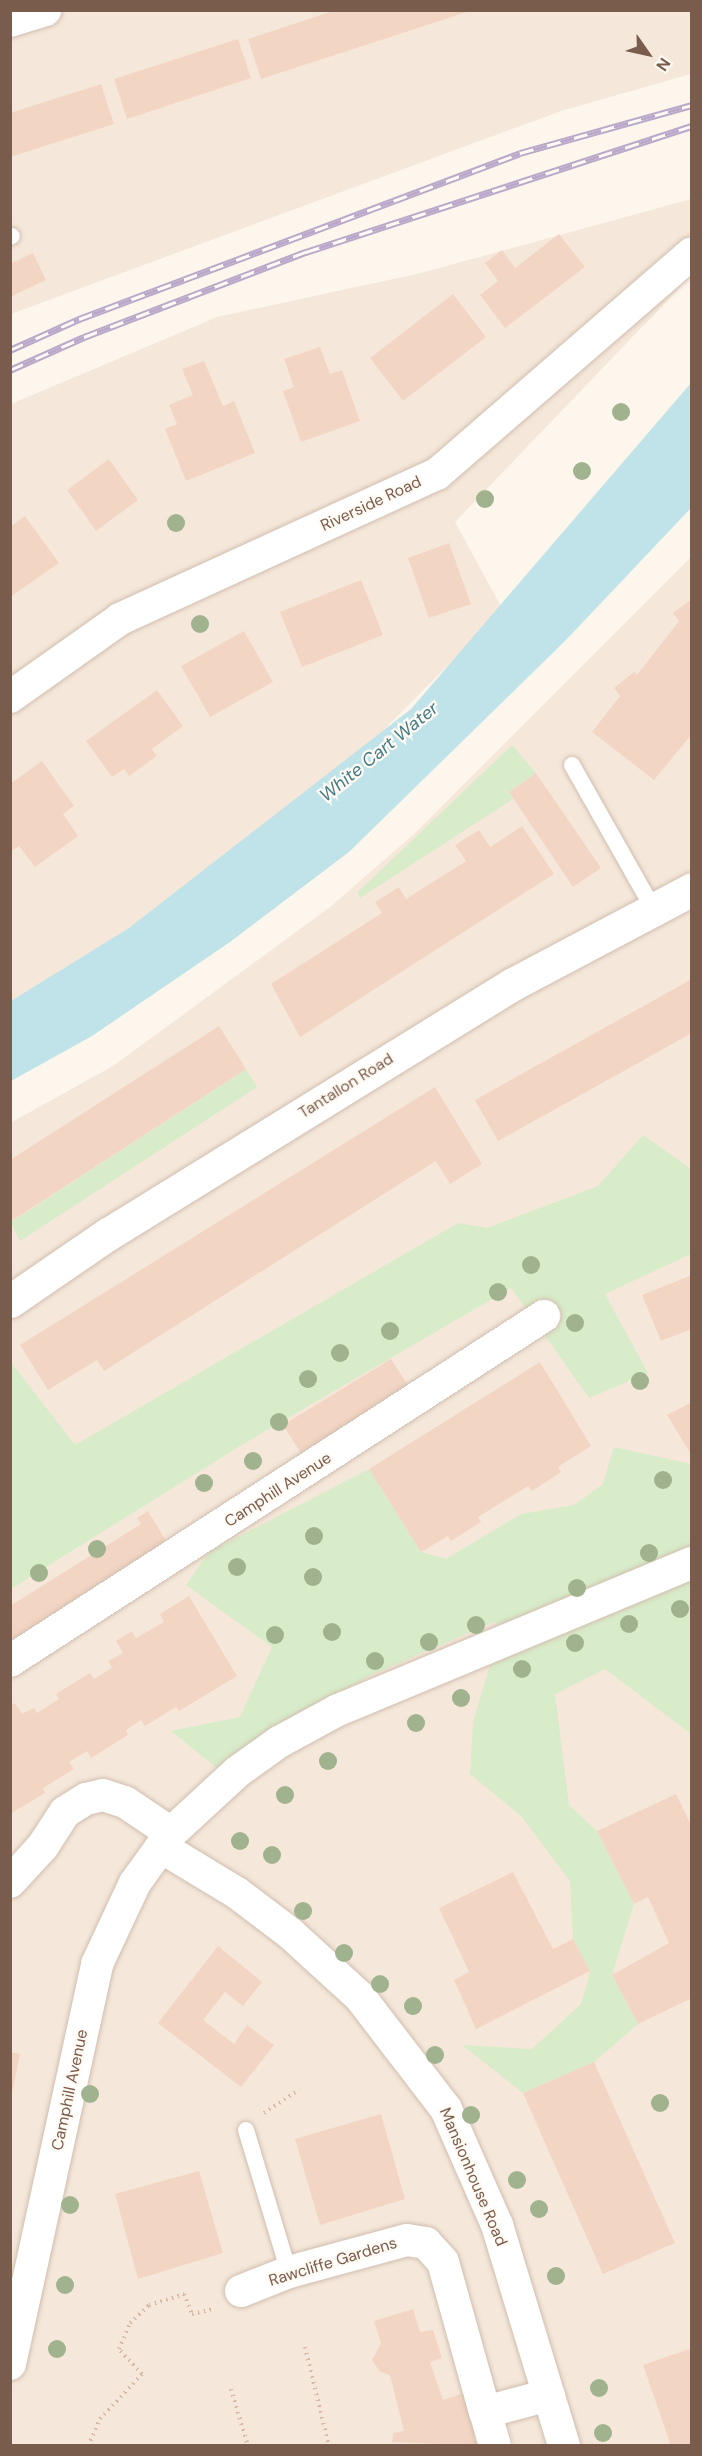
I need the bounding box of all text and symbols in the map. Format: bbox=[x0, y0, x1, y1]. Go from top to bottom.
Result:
north arrow bbox=[618, 24, 678, 84]
text: N bbox=[651, 54, 675, 75]
street label: Riverside Road bbox=[318, 472, 424, 536]
water label: White Cart Water bbox=[315, 698, 443, 806]
street label: Tantallon Road bbox=[295, 1049, 397, 1123]
street label: Camphill Avenue bbox=[221, 1448, 335, 1532]
street label: Camphill Avenue bbox=[48, 2028, 92, 2152]
street label: Mansionhouse Road bbox=[435, 2105, 511, 2249]
street label: Rawcliffe Gardens bbox=[267, 2233, 399, 2291]

